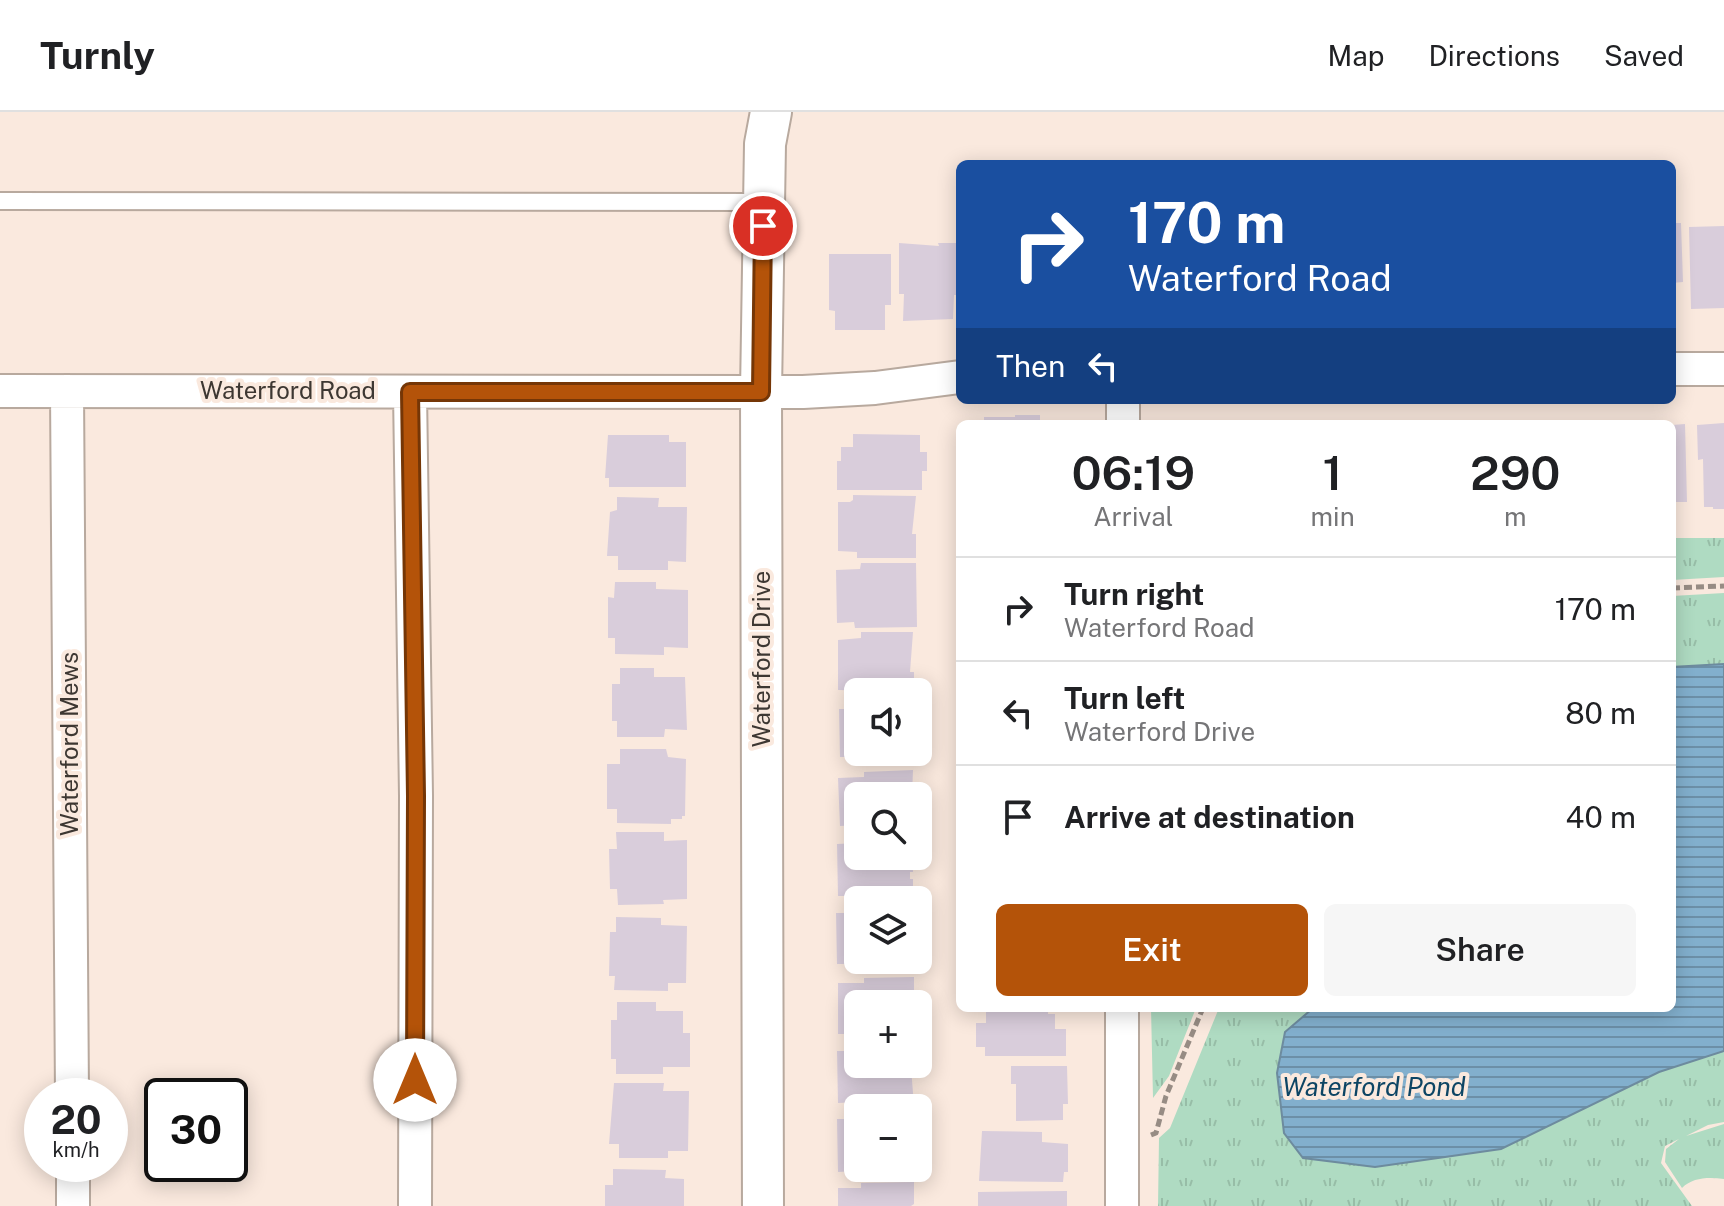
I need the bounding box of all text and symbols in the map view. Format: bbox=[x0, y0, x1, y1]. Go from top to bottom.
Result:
text: Turnly bbox=[40, 33, 155, 78]
text: Map bbox=[1328, 39, 1384, 72]
text: Directions bbox=[1428, 39, 1560, 72]
text: Saved bbox=[1604, 39, 1684, 72]
text: 170 m bbox=[1128, 190, 1285, 256]
pin bbox=[729, 192, 797, 260]
icon: right bbox=[996, 192, 1100, 296]
icon: arrive bbox=[741, 204, 785, 248]
text: Waterford Road bbox=[1128, 257, 1392, 299]
icon: left bbox=[1081, 344, 1125, 388]
text: Then bbox=[996, 348, 1065, 384]
street label: Waterford Road bbox=[200, 376, 376, 404]
text: 06:19 bbox=[1071, 444, 1195, 501]
text: 1 bbox=[1323, 444, 1343, 501]
text: 290 bbox=[1470, 444, 1561, 501]
text: Arrival bbox=[1093, 501, 1173, 532]
text: min bbox=[1311, 501, 1355, 532]
text: m bbox=[1504, 501, 1527, 532]
street label: Waterford Drive bbox=[747, 571, 775, 747]
text: Turn right bbox=[1064, 576, 1204, 612]
icon: right bbox=[996, 587, 1040, 631]
text: 170 m bbox=[1555, 591, 1636, 627]
text: Waterford Road bbox=[1064, 612, 1255, 643]
street label: Waterford Mews bbox=[55, 652, 83, 836]
map controls bbox=[844, 678, 932, 1182]
button: sound bbox=[844, 678, 932, 766]
text: Turn left bbox=[1064, 680, 1185, 716]
icon: left bbox=[996, 691, 1040, 735]
text: 80 m bbox=[1565, 695, 1636, 731]
text: Waterford Drive bbox=[1064, 716, 1255, 747]
button: search bbox=[844, 782, 932, 870]
icon: arrive bbox=[996, 795, 1040, 839]
text: Arrive at destination bbox=[1064, 799, 1355, 835]
text: 40 m bbox=[1566, 799, 1636, 835]
button: layers bbox=[844, 886, 932, 974]
button: Exit bbox=[996, 904, 1308, 996]
button: Share bbox=[1324, 904, 1636, 996]
button: + bbox=[844, 990, 932, 1078]
position arrow bbox=[373, 1038, 457, 1122]
water label: Waterford Pond bbox=[1282, 1071, 1466, 1102]
speed limit sign: 30 bbox=[144, 1078, 248, 1182]
button: − bbox=[844, 1094, 932, 1182]
text: 20 bbox=[50, 1096, 102, 1143]
text: km/h bbox=[52, 1138, 100, 1162]

